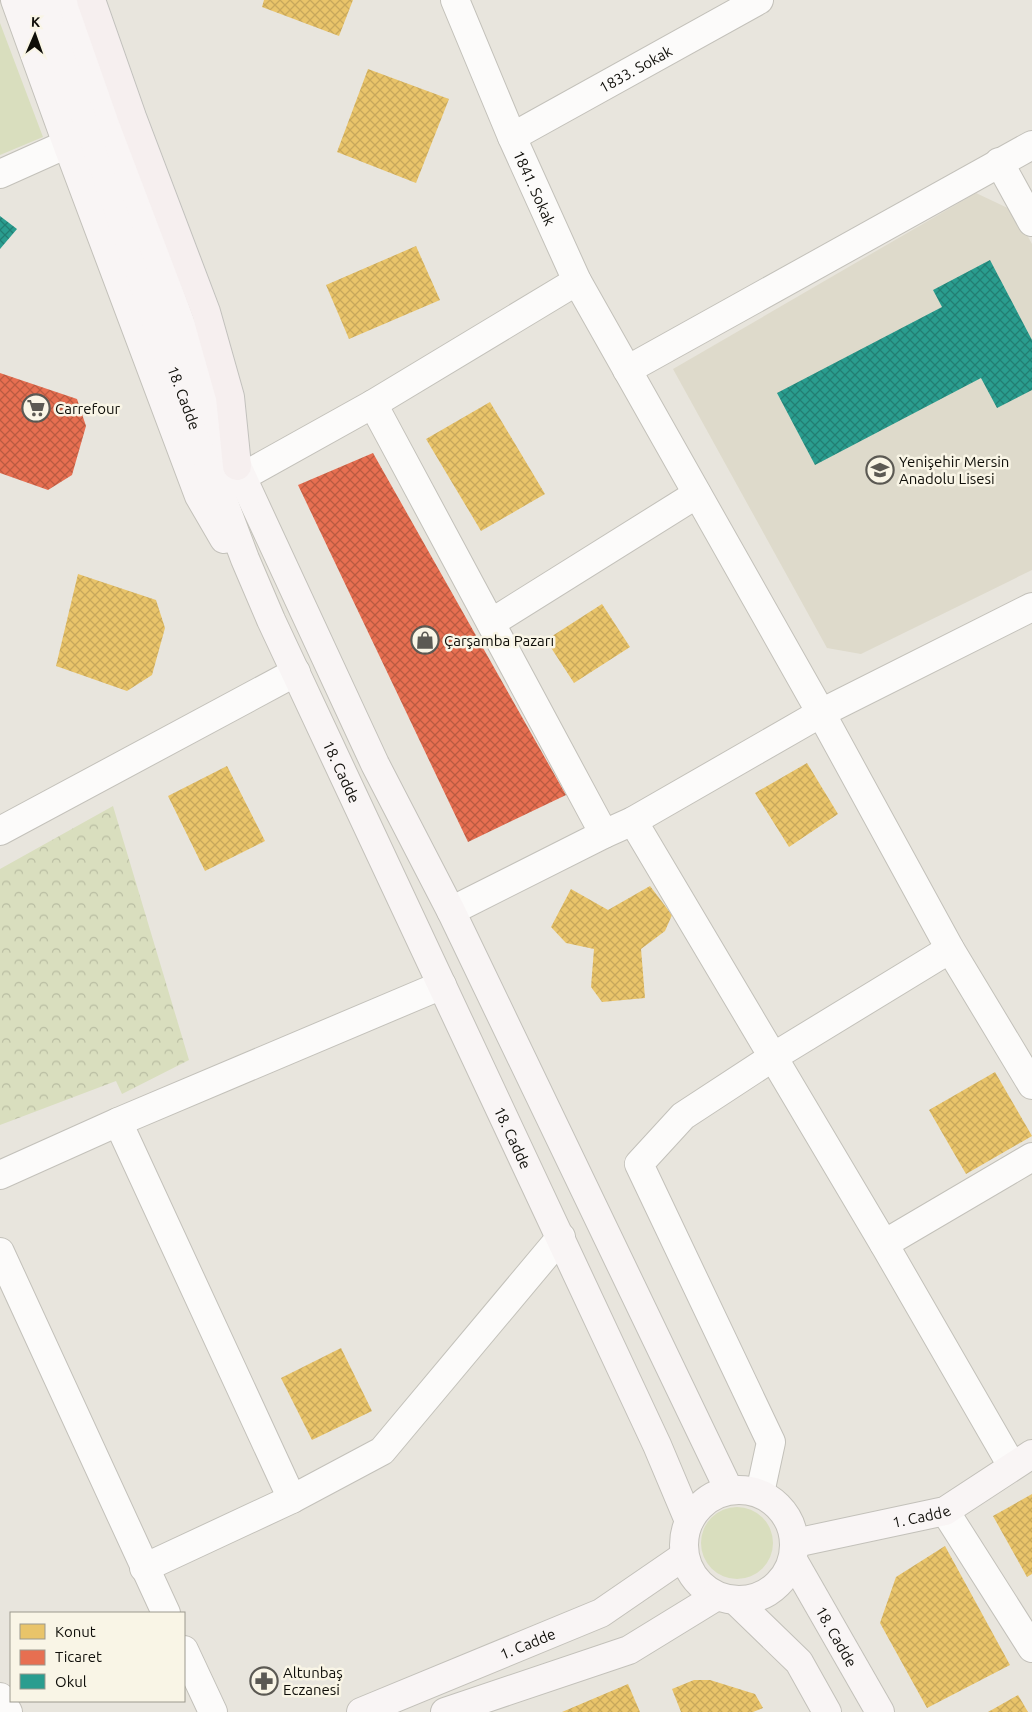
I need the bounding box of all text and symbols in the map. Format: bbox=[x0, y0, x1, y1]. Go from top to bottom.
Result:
north arrow bbox=[10, 10, 60, 60]
text: K bbox=[31, 14, 41, 30]
street label: 1833. Sokak bbox=[596, 41, 675, 96]
street label: 1841. Sokak bbox=[511, 147, 559, 228]
street label: 18. Cadde bbox=[165, 363, 204, 432]
supermarket icon: Carrefour bbox=[21, 393, 51, 423]
place label: Carrefour bbox=[55, 400, 121, 417]
place label: Yenişehir Mersin Anadolu Lisesi bbox=[899, 453, 1009, 487]
school or university icon: Yenişehir Mersin Anadolu Lisesi bbox=[865, 455, 895, 485]
shop icon: Çarşamba Pazarı bbox=[410, 625, 440, 655]
place label: Çarşamba Pazarı bbox=[444, 632, 554, 649]
street label: 18. Cadde bbox=[320, 738, 364, 805]
street label: 18. Cadde bbox=[491, 1104, 535, 1171]
street label: 1. Cadde bbox=[891, 1501, 954, 1530]
street label: 18. Cadde bbox=[813, 1603, 861, 1670]
legend bbox=[10, 1612, 185, 1702]
text: Konut bbox=[55, 1623, 96, 1640]
street label: 1. Cadde bbox=[497, 1624, 558, 1662]
text: Ticaret bbox=[55, 1648, 102, 1665]
place label: Altunbaş Eczanesi bbox=[283, 1664, 343, 1698]
pharmacy icon: Altunbaş Eczanesi bbox=[249, 1666, 279, 1696]
text: Okul bbox=[55, 1673, 87, 1690]

